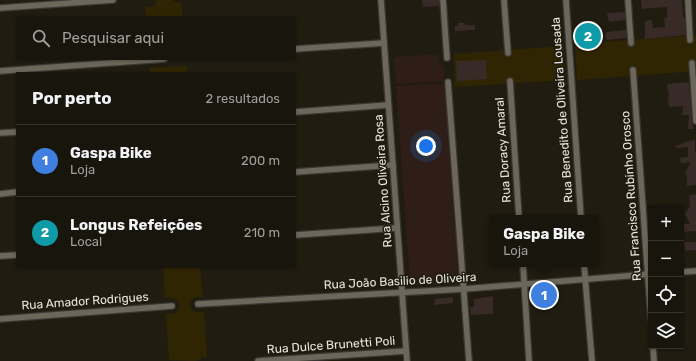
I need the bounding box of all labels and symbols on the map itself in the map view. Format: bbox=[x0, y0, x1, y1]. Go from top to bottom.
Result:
street label: Rua Benedito de Oliveira Lousada bbox=[549, 17, 575, 203]
pin: 2 bbox=[575, 21, 601, 51]
street label: Rua Doracy Amaral bbox=[492, 97, 514, 203]
street label: Rua Francisco Rubinho Orosco bbox=[618, 110, 644, 282]
street label: Rua Alcino Oliveira Rosa bbox=[371, 114, 395, 248]
your location bbox=[416, 136, 436, 156]
street label: Rua João Basilio de Oliveira bbox=[323, 270, 477, 292]
pin: 1 bbox=[531, 280, 557, 310]
street label: Rua Amador Rodrigues bbox=[21, 290, 149, 312]
street label: Rua Dulce Brunetti Poli bbox=[266, 334, 396, 356]

